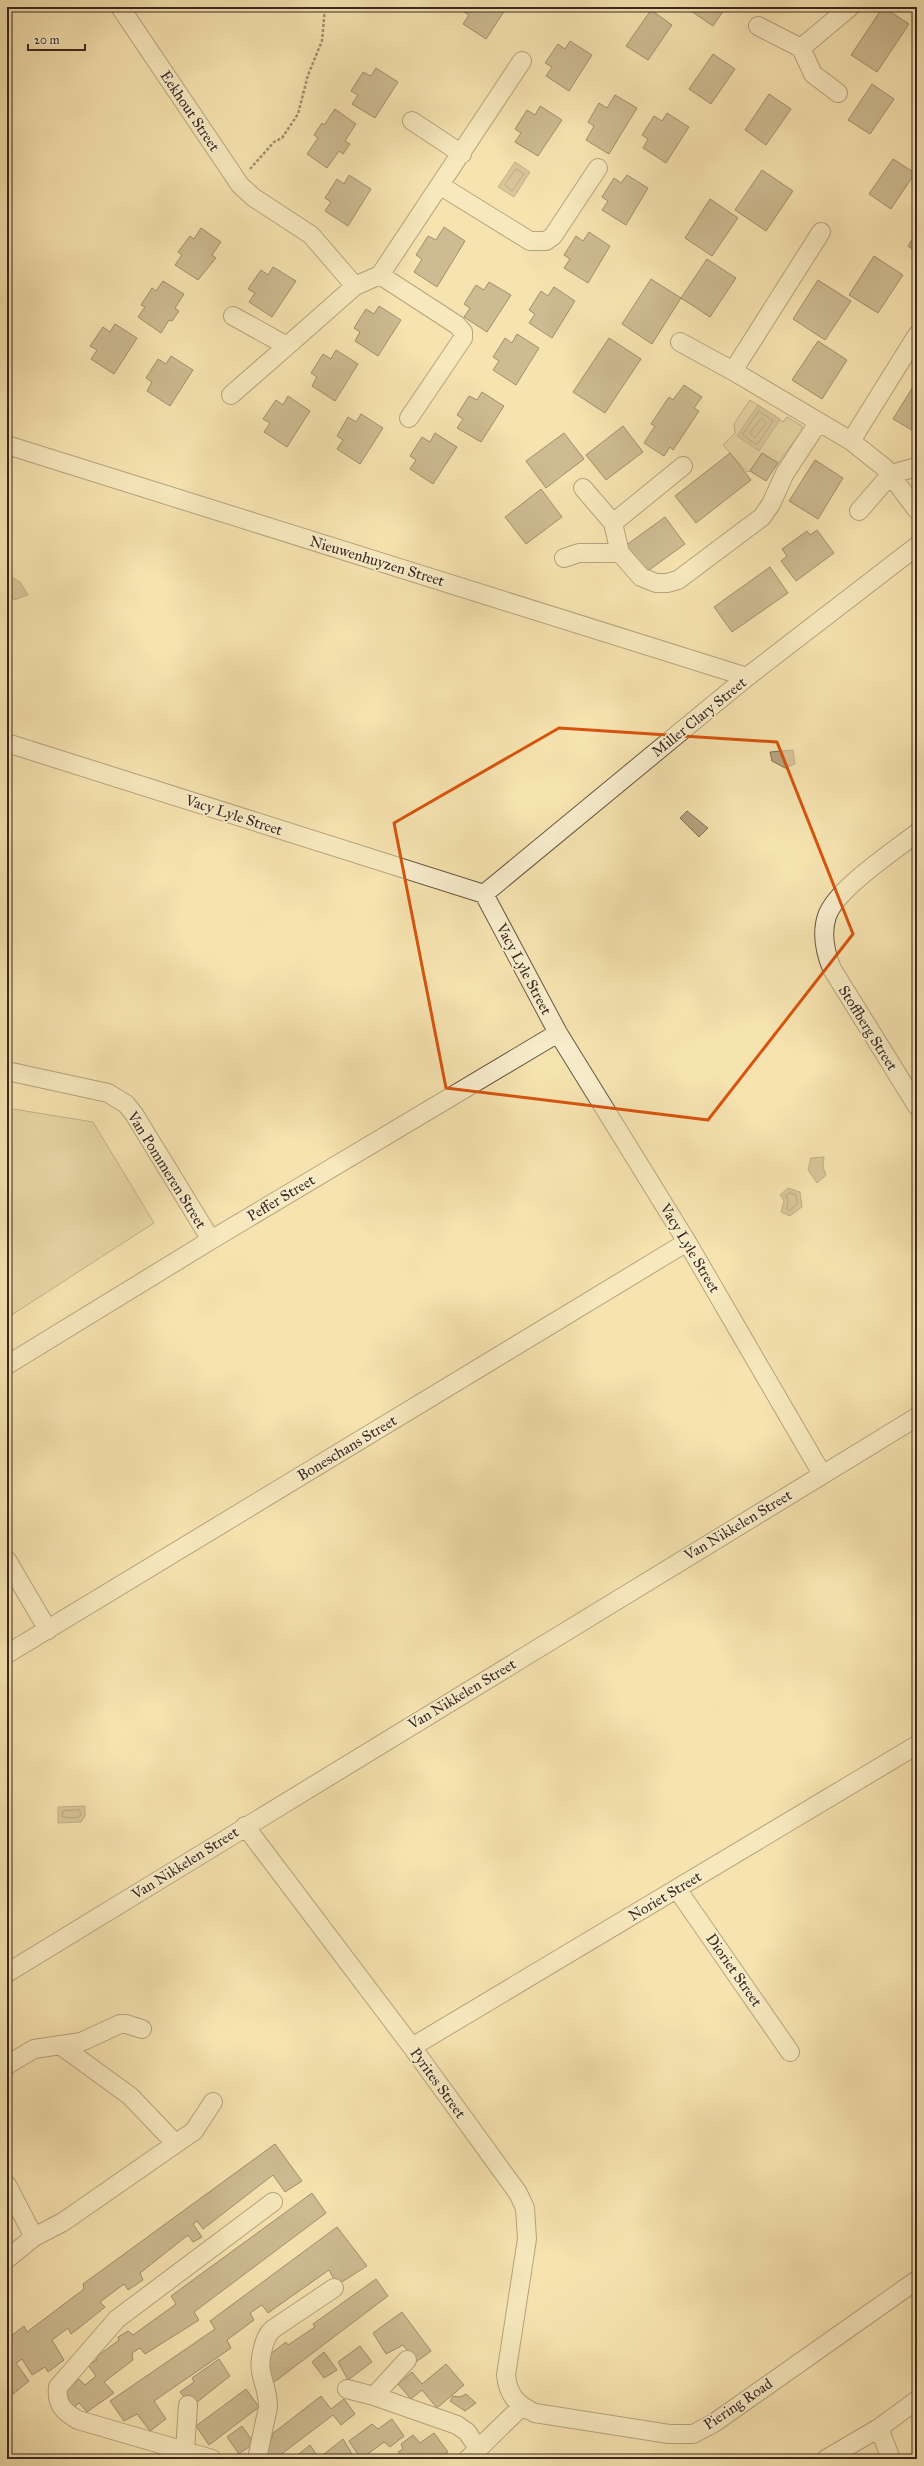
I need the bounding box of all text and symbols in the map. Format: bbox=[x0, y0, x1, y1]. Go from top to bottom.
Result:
scale bar bbox=[28, 26, 85, 52]
text: 20 m bbox=[34, 33, 60, 47]
street label: Eekhout Street bbox=[156, 67, 224, 155]
street label: Nieuwenhuyzen Street bbox=[307, 532, 447, 590]
street label: Miller Clary Street bbox=[648, 673, 750, 761]
street label: Vacy Lyle Street bbox=[182, 791, 285, 839]
street label: Vacy Lyle Street bbox=[492, 919, 556, 1018]
street label: Stoffberg Street bbox=[835, 982, 902, 1075]
street label: Van Pommeren Street bbox=[123, 1107, 211, 1232]
street label: Peffer Street bbox=[244, 1170, 319, 1225]
street label: Vacy Lyle Street bbox=[656, 1199, 724, 1296]
street label: Boneschans Street bbox=[294, 1411, 400, 1485]
street label: Van Nikkelen Street bbox=[680, 1485, 796, 1565]
street label: Van Nikkelen Street bbox=[404, 1654, 520, 1734]
street label: Van Nikkelen Street bbox=[127, 1823, 242, 1904]
street label: Noriet Street bbox=[625, 1867, 705, 1925]
street label: Dioriet Street bbox=[702, 1930, 766, 2011]
street label: Pyrites Street bbox=[406, 2044, 470, 2122]
street label: Piering Road bbox=[700, 2374, 776, 2434]

